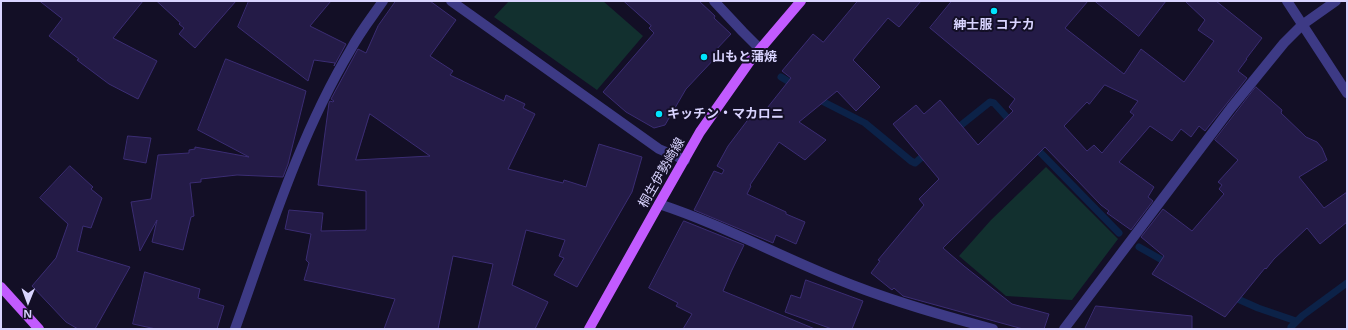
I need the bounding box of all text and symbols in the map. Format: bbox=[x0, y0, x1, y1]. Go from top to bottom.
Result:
marker: 紳士服 コナカ bbox=[989, 6, 999, 16]
place label: 紳士服 コナカ bbox=[953, 17, 1035, 33]
place label: 山もと蒲焼 bbox=[712, 49, 777, 65]
marker: 山もと蒲焼 bbox=[699, 52, 709, 62]
place label: キッチン・マカロニ bbox=[667, 106, 784, 122]
marker: キッチン・マカロニ bbox=[654, 109, 664, 119]
street label: 桐生伊勢崎線 bbox=[636, 135, 688, 211]
north arrow bbox=[8, 282, 48, 322]
text: N bbox=[23, 307, 32, 322]

